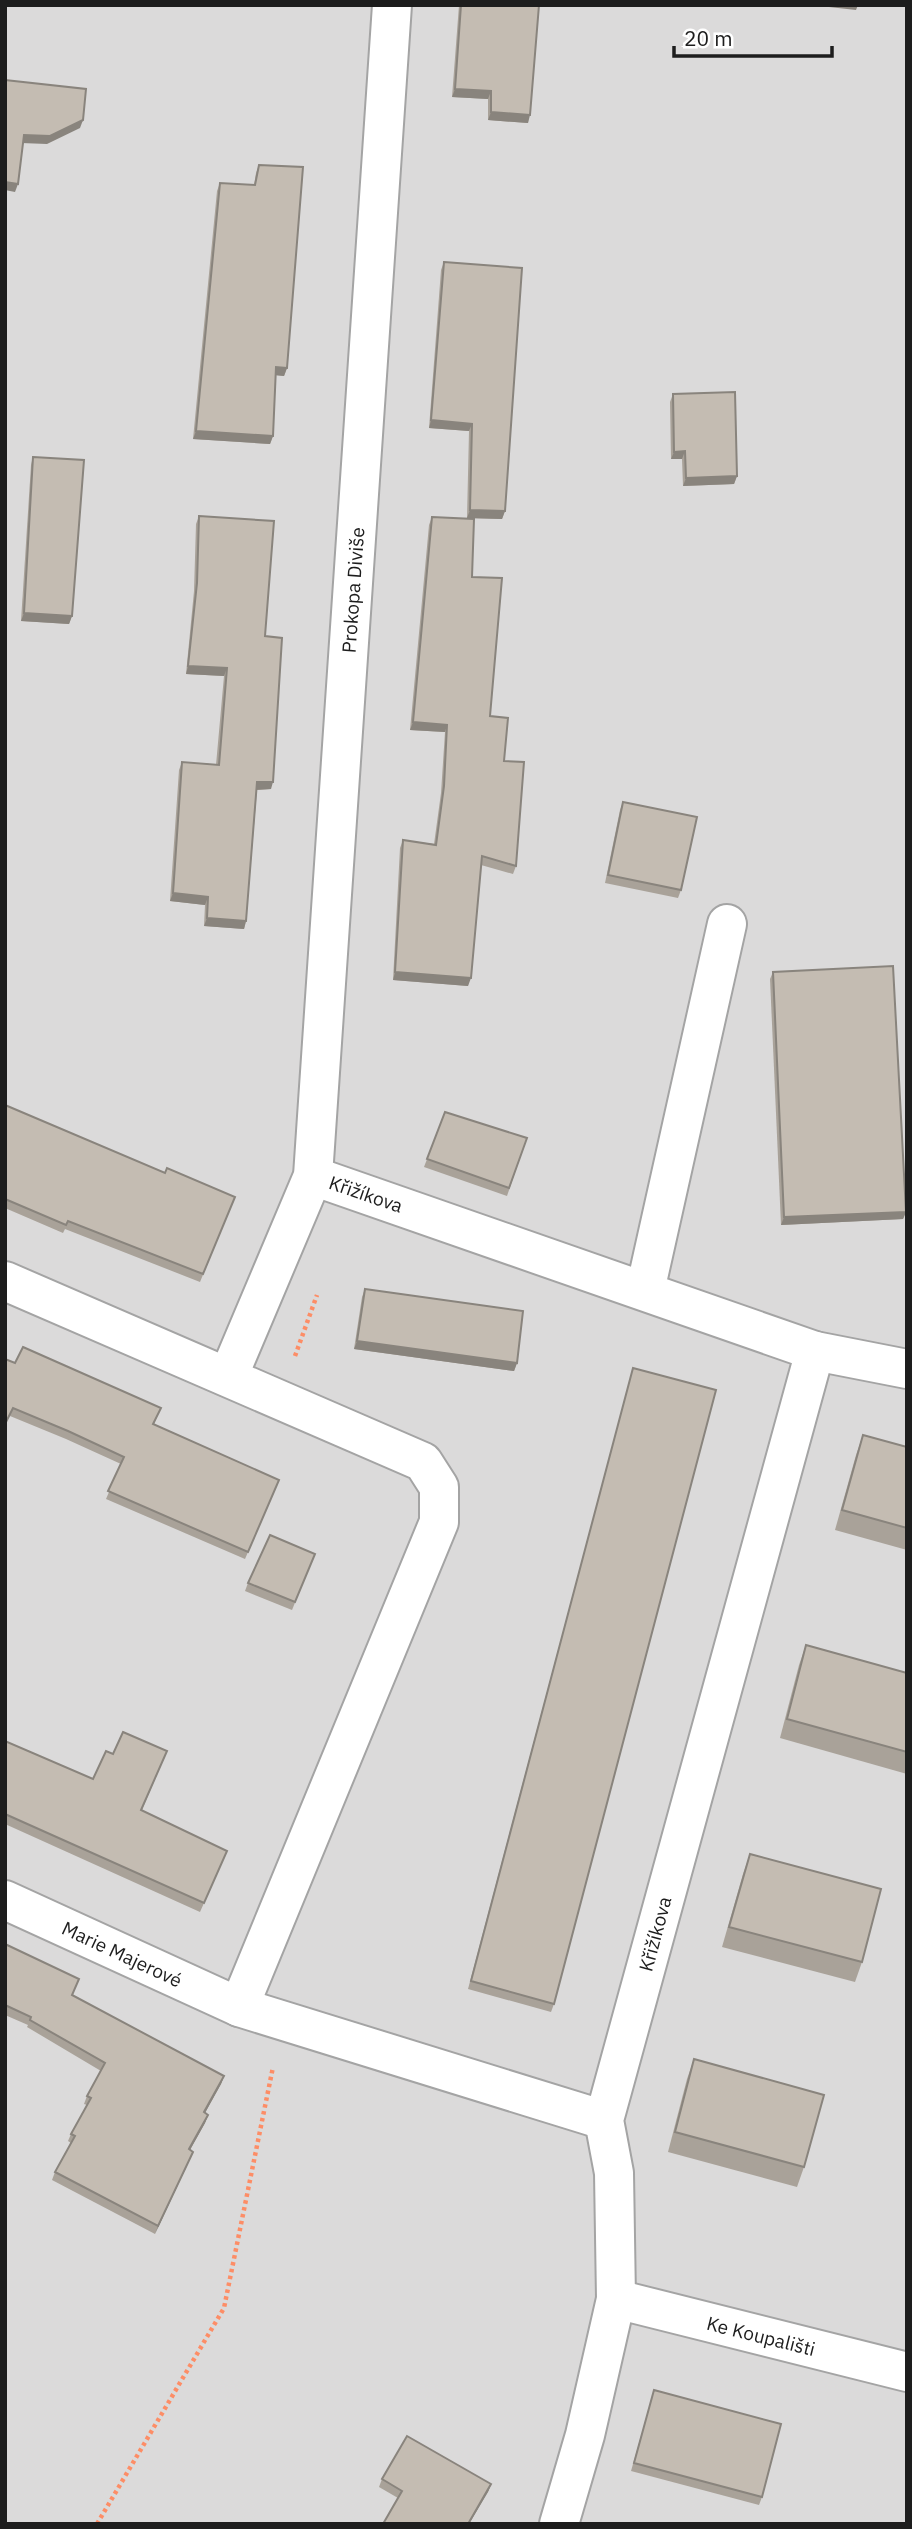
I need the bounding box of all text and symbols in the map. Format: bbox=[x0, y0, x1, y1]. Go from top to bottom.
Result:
scale bar bbox=[674, 14, 832, 58]
text: 20 m bbox=[684, 24, 733, 52]
street label: Prokopa Diviše bbox=[337, 526, 369, 654]
street label: Křižíkova bbox=[326, 1170, 406, 1218]
street label: Křižíkova bbox=[633, 1894, 677, 1974]
street label: Marie Majerové bbox=[58, 1916, 186, 1992]
street label: Ke Koupališti bbox=[704, 2311, 818, 2361]

